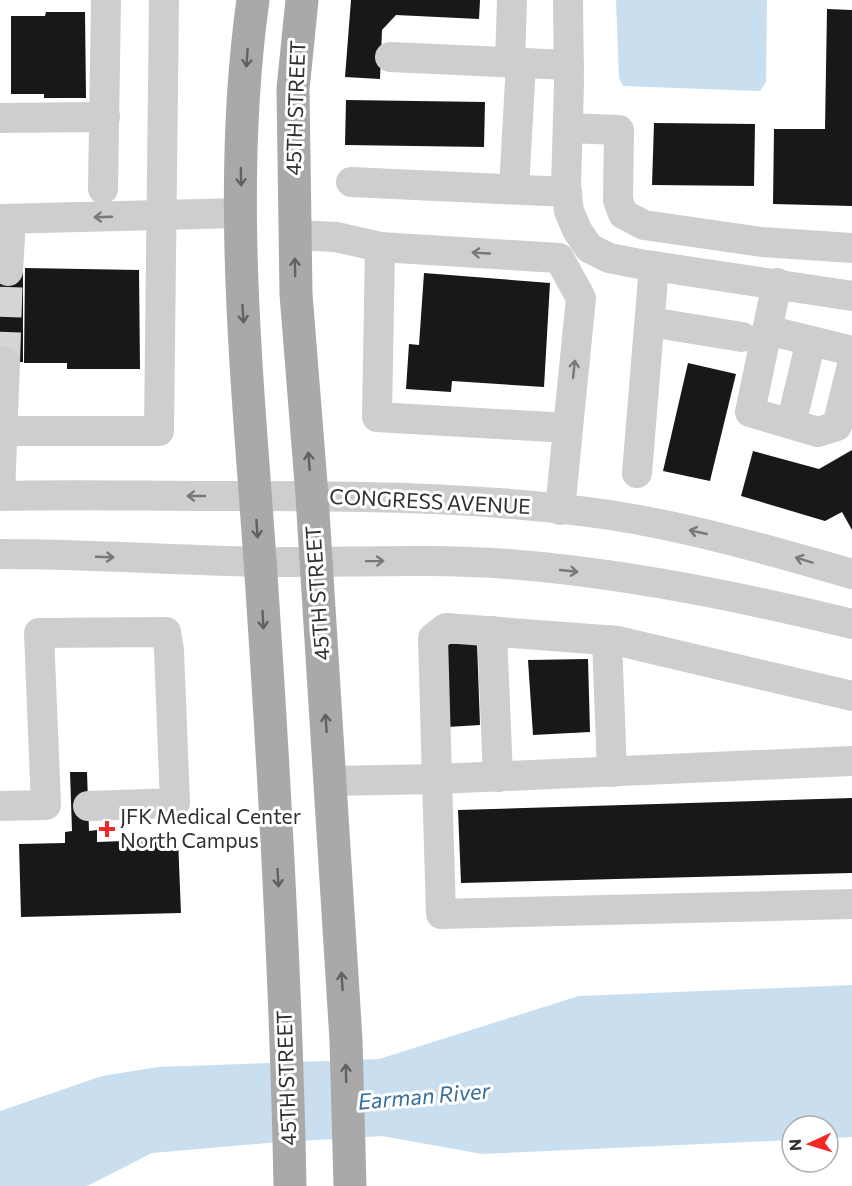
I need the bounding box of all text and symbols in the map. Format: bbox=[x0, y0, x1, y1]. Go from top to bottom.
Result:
street label: 45TH STREET bbox=[280, 40, 309, 176]
one-way arrow bbox=[241, 48, 252, 68]
one-way arrow bbox=[235, 166, 247, 186]
one-way arrow bbox=[93, 211, 113, 223]
one-way arrow bbox=[472, 248, 492, 259]
one-way arrow bbox=[290, 257, 301, 277]
one-way arrow bbox=[238, 303, 249, 323]
one-way arrow bbox=[569, 360, 580, 380]
one-way arrow bbox=[303, 452, 314, 472]
street label: CONGRESS AVENUE bbox=[329, 483, 531, 518]
one-way arrow bbox=[187, 490, 207, 502]
one-way arrow bbox=[252, 518, 263, 538]
street label: 45TH STREET bbox=[299, 525, 334, 661]
one-way arrow bbox=[689, 526, 709, 537]
one-way arrow bbox=[95, 552, 115, 563]
one-way arrow bbox=[795, 554, 814, 565]
one-way arrow bbox=[364, 555, 384, 566]
one-way arrow bbox=[559, 566, 578, 577]
one-way arrow bbox=[258, 610, 269, 630]
one-way arrow bbox=[320, 714, 331, 734]
place label: JFK Medical Center North Campus bbox=[120, 803, 301, 852]
marker: JFK Medical Center North Campus bbox=[98, 820, 116, 838]
one-way arrow bbox=[272, 867, 283, 887]
one-way arrow bbox=[336, 972, 347, 992]
street label: 45TH STREET bbox=[271, 1010, 300, 1146]
one-way arrow bbox=[341, 1063, 352, 1083]
water label: Earman River bbox=[357, 1076, 492, 1115]
north arrow bbox=[780, 1114, 840, 1174]
text: N bbox=[785, 1138, 804, 1152]

